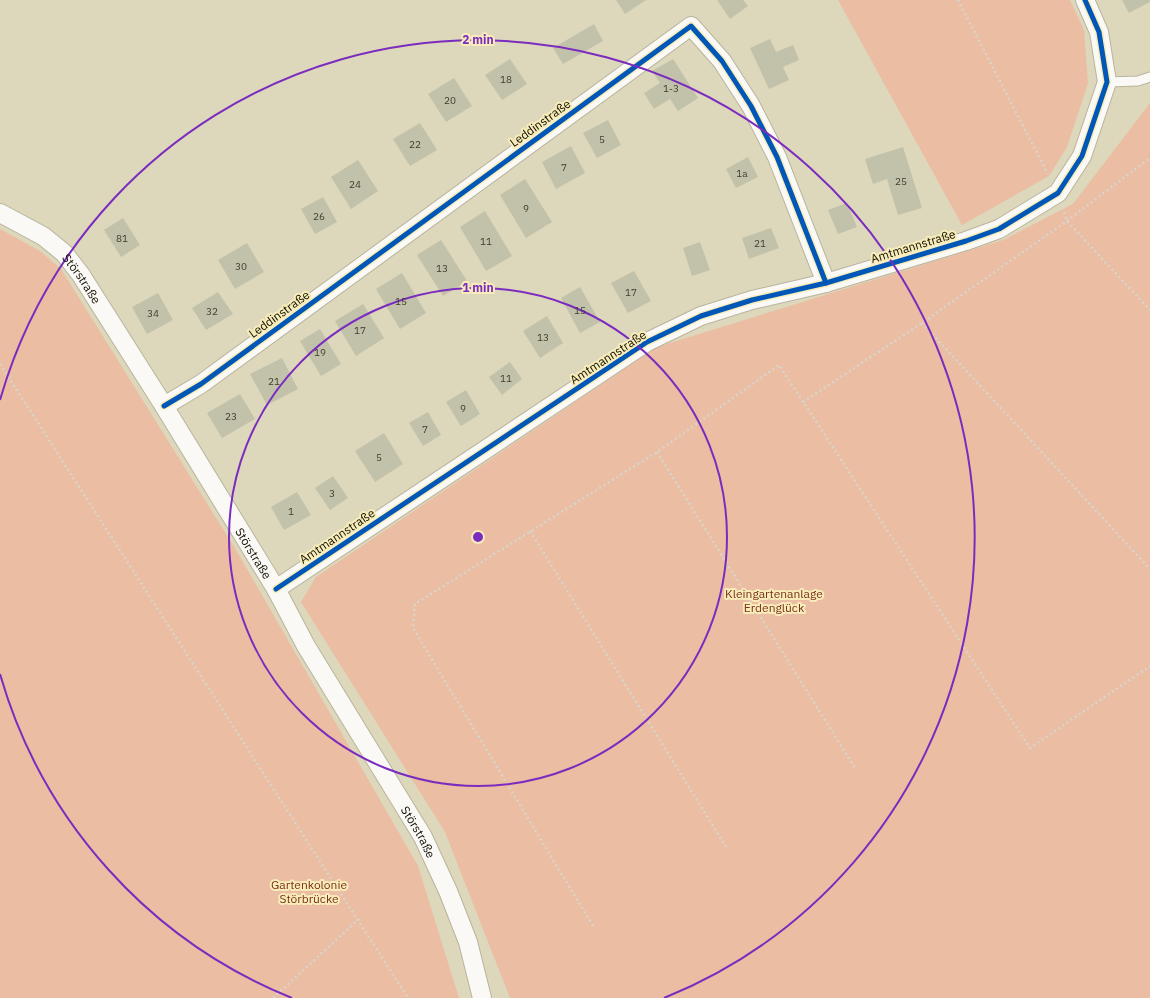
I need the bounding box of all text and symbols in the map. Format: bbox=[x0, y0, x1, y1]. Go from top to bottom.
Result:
text: 2 min bbox=[462, 32, 494, 47]
house number: 18 bbox=[500, 73, 512, 86]
house number: 1-3 bbox=[663, 82, 679, 95]
house number: 20 bbox=[444, 94, 456, 107]
street label: Leddinstraße bbox=[507, 96, 574, 150]
house number: 5 bbox=[599, 133, 605, 146]
house number: 22 bbox=[409, 138, 421, 151]
house number: 7 bbox=[561, 161, 567, 174]
house number: 1a bbox=[736, 167, 748, 180]
house number: 25 bbox=[895, 175, 907, 188]
house number: 24 bbox=[349, 178, 361, 191]
house number: 9 bbox=[523, 202, 529, 215]
house number: 26 bbox=[313, 210, 325, 223]
street label: Amtmannstraße bbox=[869, 226, 958, 266]
house number: 81 bbox=[116, 232, 128, 245]
house number: 11 bbox=[480, 235, 492, 248]
house number: 21 bbox=[754, 237, 766, 250]
street label: Störstraße bbox=[60, 250, 105, 306]
house number: 30 bbox=[235, 260, 247, 273]
house number: 13 bbox=[436, 262, 448, 275]
text: 1 min bbox=[462, 280, 494, 295]
house number: 17 bbox=[625, 286, 637, 299]
street label: Leddinstraße bbox=[246, 287, 313, 341]
house number: 15 bbox=[395, 295, 407, 308]
house number: 15 bbox=[574, 304, 586, 317]
house number: 32 bbox=[206, 305, 218, 318]
house number: 34 bbox=[147, 307, 159, 320]
house number: 17 bbox=[354, 324, 366, 337]
street label: Amtmannstraße bbox=[567, 327, 649, 387]
house number: 13 bbox=[537, 331, 549, 344]
house number: 19 bbox=[314, 346, 326, 359]
house number: 11 bbox=[500, 372, 512, 385]
house number: 21 bbox=[268, 375, 280, 388]
house number: 9 bbox=[460, 402, 466, 415]
house number: 23 bbox=[225, 410, 237, 423]
house number: 7 bbox=[422, 423, 428, 436]
house number: 5 bbox=[376, 451, 382, 464]
house number: 3 bbox=[329, 487, 335, 500]
house number: 1 bbox=[288, 505, 294, 518]
street label: Amtmannstraße bbox=[296, 505, 378, 567]
street label: Störstraße bbox=[233, 525, 276, 582]
centre of rings bbox=[471, 530, 485, 544]
park label: Kleingartenanlage Erdenglück bbox=[725, 586, 823, 615]
street label: Störstraße bbox=[398, 803, 439, 861]
park label: Gartenkolonie Störbrücke bbox=[271, 877, 347, 906]

